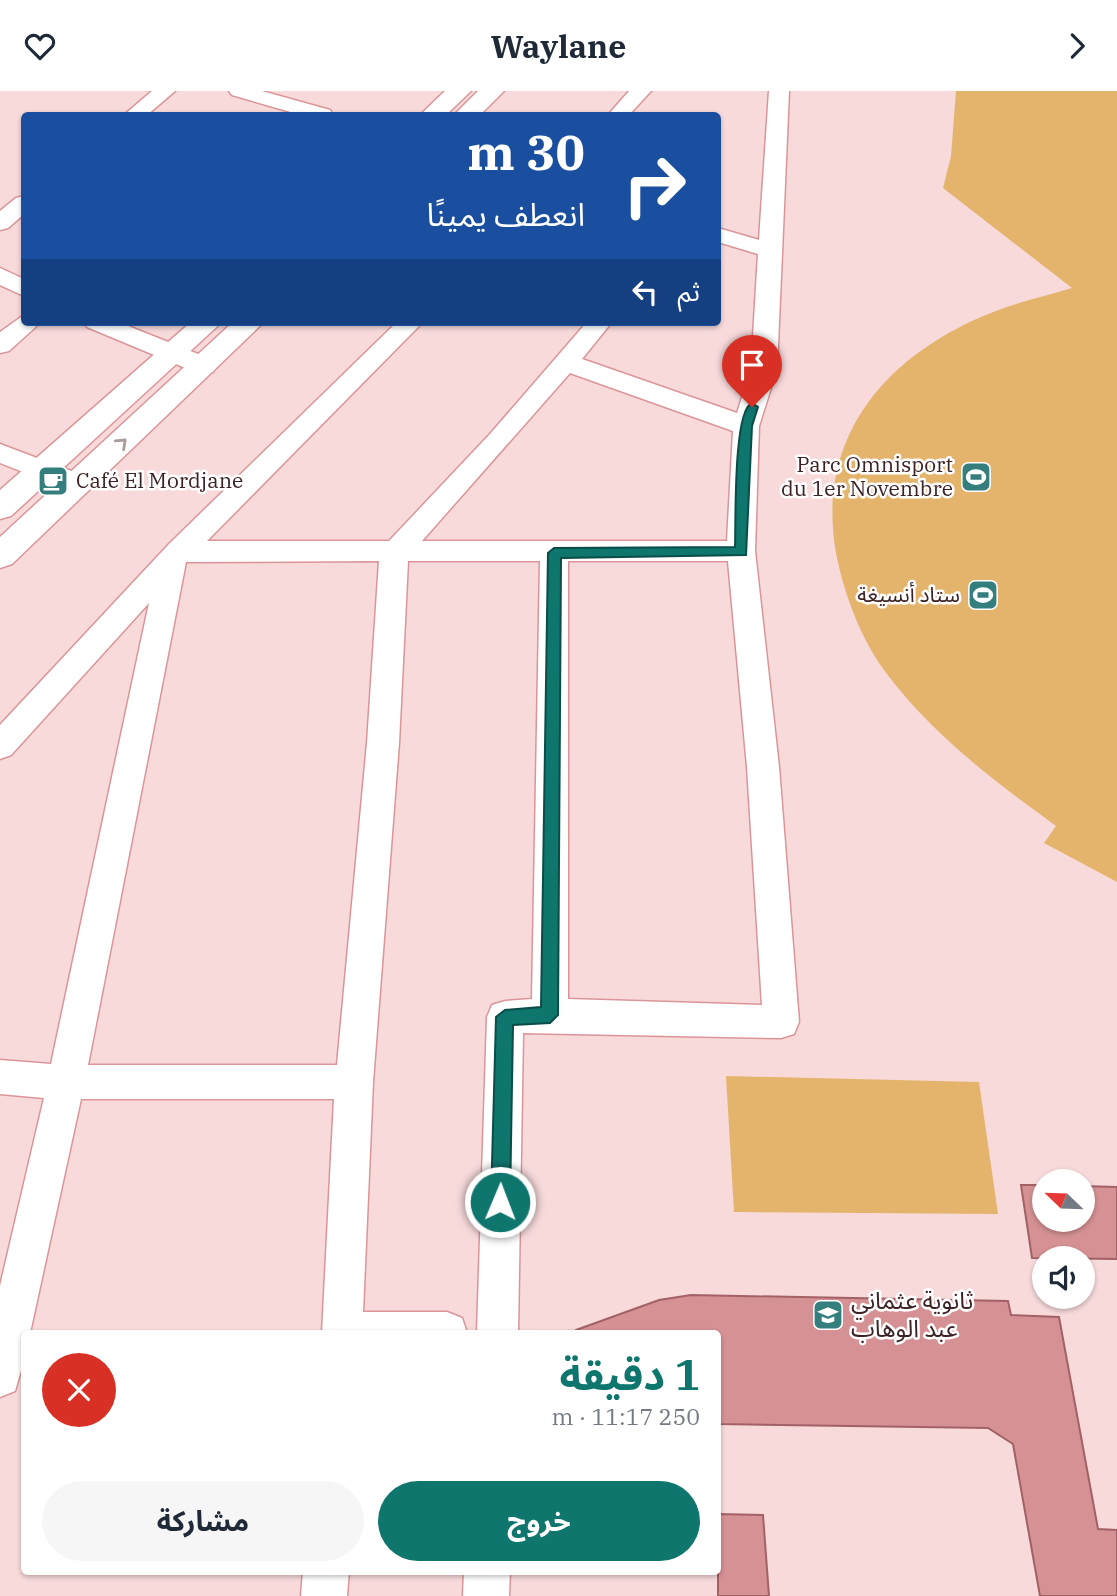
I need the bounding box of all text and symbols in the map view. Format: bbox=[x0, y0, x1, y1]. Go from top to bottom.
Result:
text: Waylane bbox=[491, 25, 626, 67]
icon: heart bbox=[21, 27, 59, 65]
icon: forward bbox=[1058, 27, 1096, 65]
text: 30 m bbox=[467, 120, 585, 183]
icon: right bbox=[609, 140, 700, 231]
text: انعطف يمينًا bbox=[427, 193, 585, 235]
icon: left bbox=[626, 273, 664, 311]
text: ثم bbox=[678, 274, 700, 308]
pin bbox=[722, 335, 782, 407]
icon: arrive bbox=[733, 346, 771, 384]
one-way arrow bbox=[114, 439, 127, 451]
place label: Parc Omnisport du 1er Novembre bbox=[781, 450, 953, 502]
sports icon: Parc Omnisport du 1er Novembre bbox=[959, 460, 993, 494]
cafe icon: Café El Mordjane bbox=[36, 464, 70, 498]
place label: Café El Mordjane bbox=[76, 466, 243, 494]
sports icon: ستاد أنسيغة bbox=[966, 578, 1000, 612]
place label: ستاد أنسيغة bbox=[857, 580, 960, 608]
position arrow bbox=[463, 1165, 537, 1239]
north arrow bbox=[1032, 1169, 1096, 1232]
map controls bbox=[1032, 1169, 1095, 1309]
button: sound bbox=[1032, 1246, 1095, 1309]
place label: ثانوية عثماني عبد الوهاب bbox=[851, 1284, 973, 1344]
school or university icon: ثانوية عثماني عبد الوهاب bbox=[811, 1298, 845, 1332]
text: 1 دقيقة bbox=[559, 1347, 700, 1402]
button: close bbox=[42, 1353, 116, 1427]
text: 250 m · 11:17 bbox=[551, 1401, 700, 1431]
button: مشاركة bbox=[42, 1481, 364, 1561]
button: خروج bbox=[378, 1481, 700, 1561]

